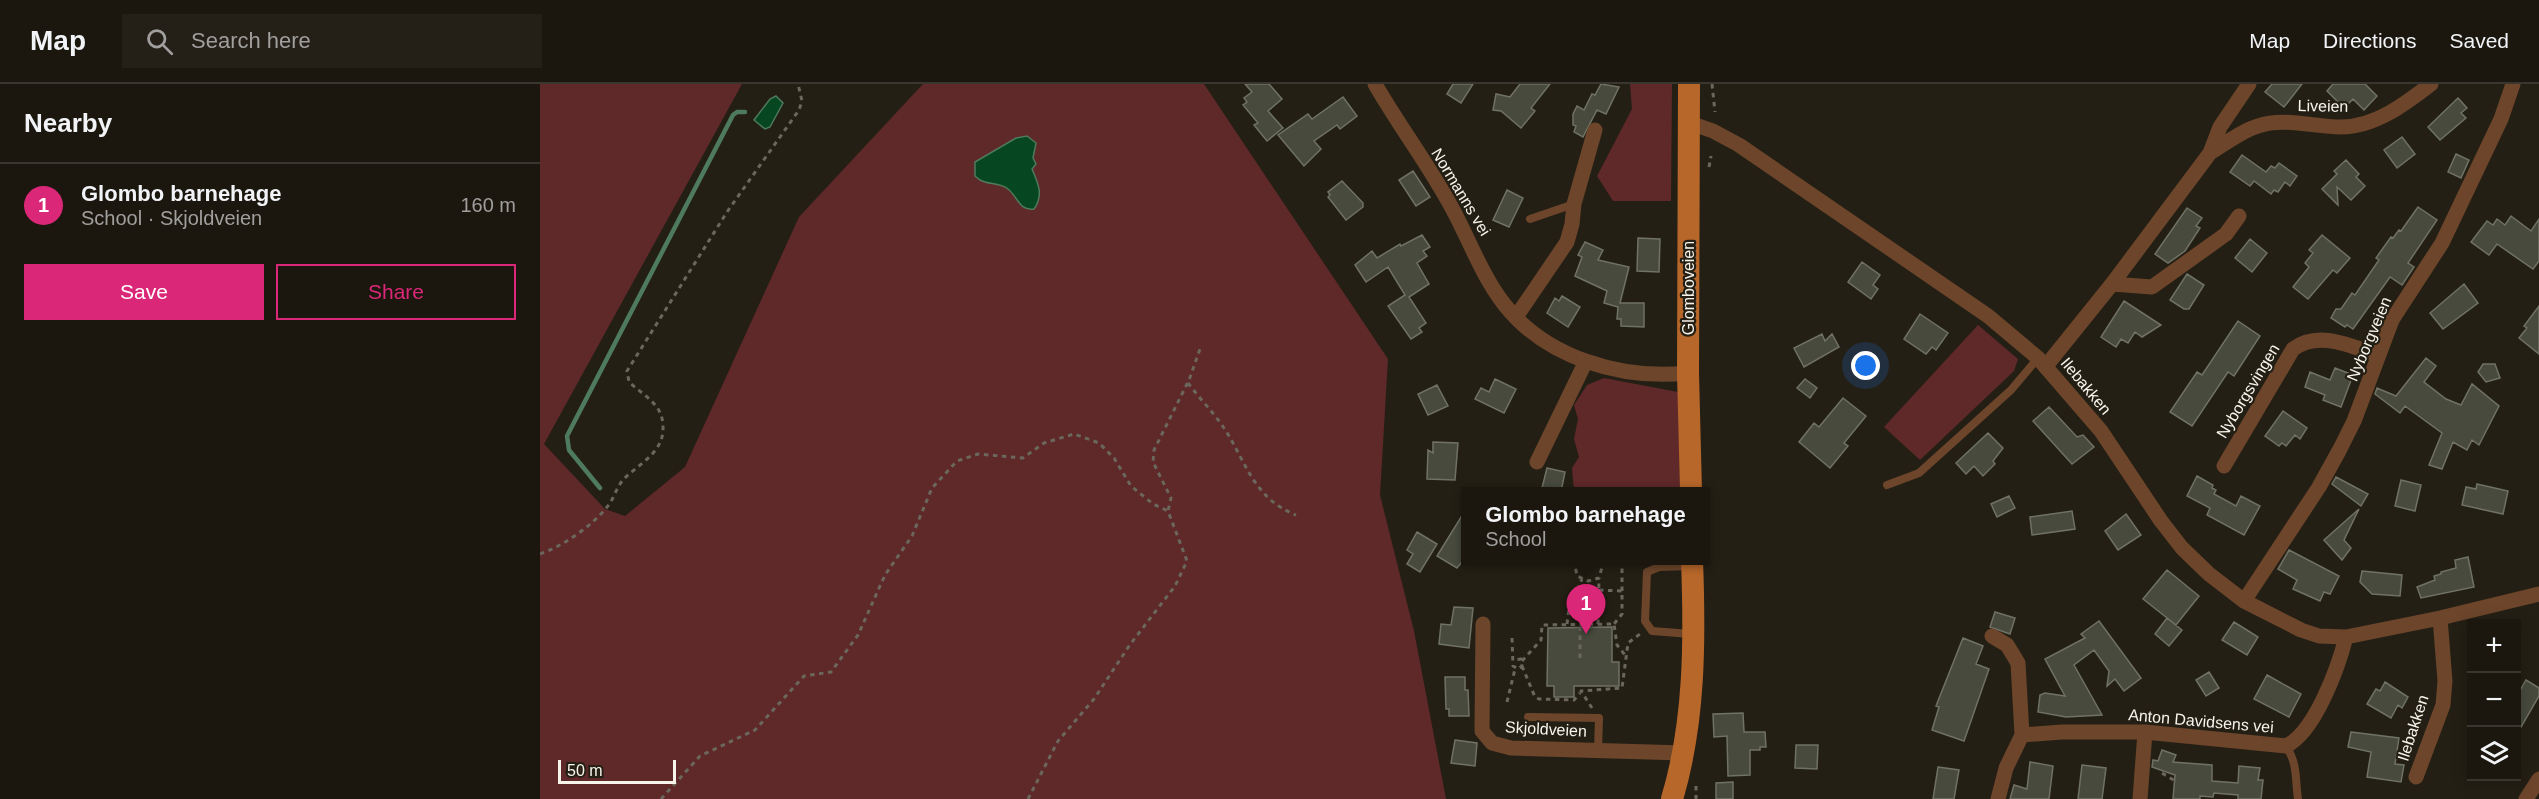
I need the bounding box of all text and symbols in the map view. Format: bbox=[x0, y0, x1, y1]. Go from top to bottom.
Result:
search box bbox=[122, 14, 542, 68]
text: Map bbox=[30, 25, 86, 56]
icon: search bbox=[143, 25, 176, 58]
text: Search here bbox=[191, 28, 311, 53]
text: Map bbox=[2249, 29, 2290, 52]
text: Directions bbox=[2323, 29, 2416, 52]
text: Saved bbox=[2449, 29, 2509, 52]
street label: Liveien bbox=[2298, 97, 2348, 115]
text: Nearby bbox=[24, 108, 112, 138]
street label: Normanns vei bbox=[1428, 145, 1494, 239]
text: Glombo barnehage bbox=[81, 181, 281, 206]
text: 1 bbox=[38, 194, 49, 216]
text: 160 m bbox=[460, 194, 516, 216]
text: School · Skjoldveien bbox=[81, 207, 262, 229]
street label: Glomboveien bbox=[1680, 241, 1697, 335]
button: Save bbox=[24, 264, 264, 320]
button: Share bbox=[276, 264, 516, 320]
street label: Nyborgveien bbox=[2344, 294, 2394, 384]
street label: Nyborgsvingen bbox=[2213, 341, 2283, 441]
your location bbox=[1851, 351, 1880, 380]
street label: Ilebakken bbox=[2057, 354, 2115, 418]
popup bbox=[1461, 487, 1710, 565]
text: Glombo barnehage bbox=[1485, 502, 1686, 527]
text: School bbox=[1485, 528, 1546, 550]
pin: 1 bbox=[1566, 584, 1606, 634]
map controls bbox=[2467, 619, 2521, 781]
button: + bbox=[2467, 619, 2521, 673]
button: − bbox=[2467, 673, 2521, 727]
street label: Ilebakken bbox=[2394, 693, 2432, 763]
street label: Anton Davidsens vei bbox=[2128, 706, 2274, 736]
street label: Skjoldveien bbox=[1505, 718, 1587, 740]
button: layers bbox=[2467, 727, 2521, 781]
scale bar bbox=[558, 757, 676, 784]
text: 50 m bbox=[567, 762, 603, 779]

